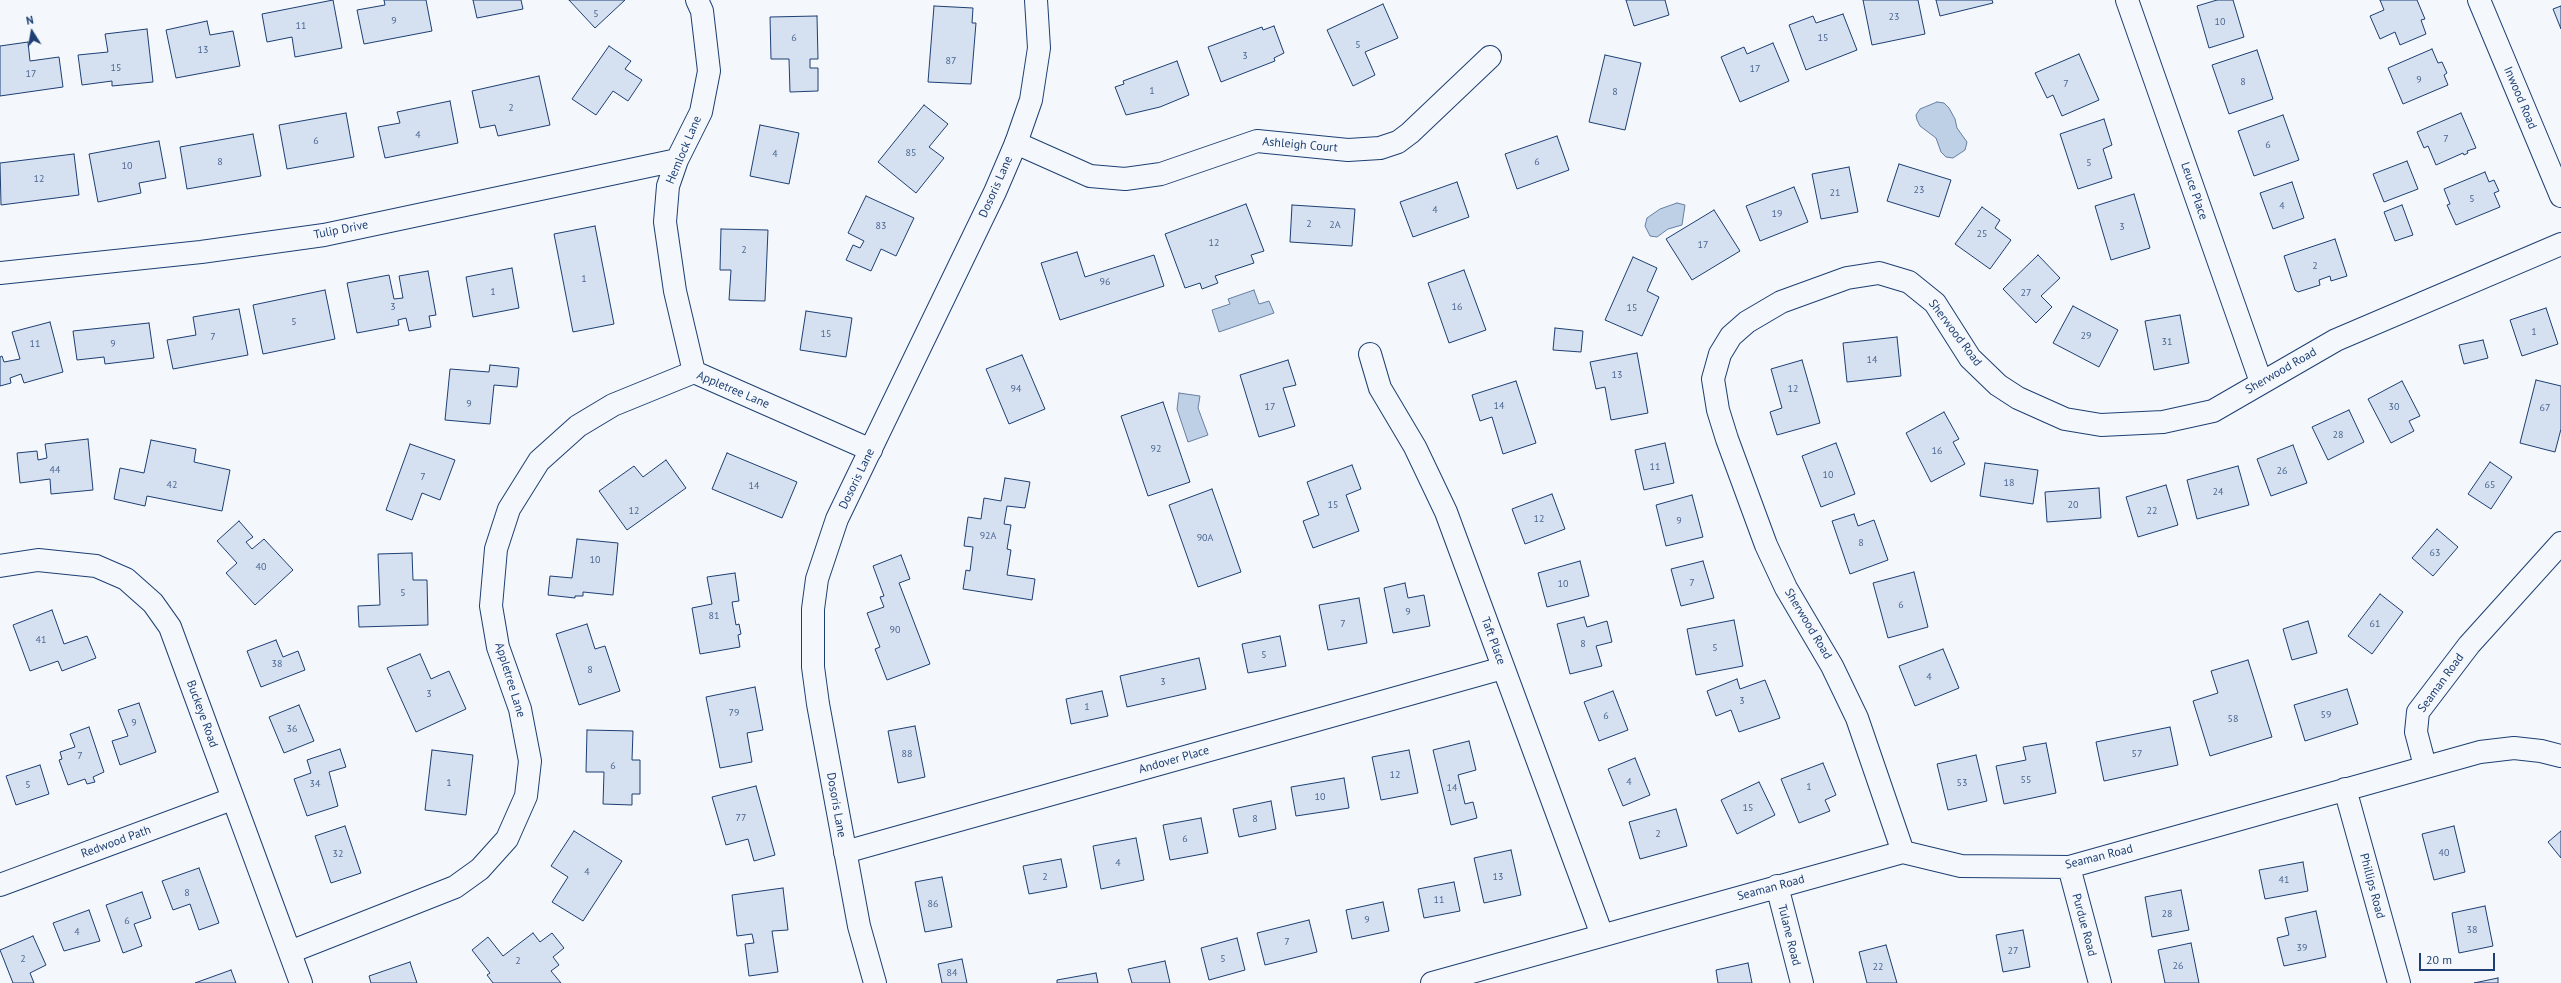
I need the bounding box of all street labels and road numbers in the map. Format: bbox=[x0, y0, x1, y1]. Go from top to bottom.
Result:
street label: Inwood Road bbox=[2500, 65, 2540, 131]
street label: Hemlock Lane bbox=[663, 114, 705, 186]
street label: Ashleigh Court bbox=[1262, 135, 1338, 155]
street label: Dosoris Lane bbox=[976, 154, 1016, 220]
street label: Leuce Place bbox=[2177, 160, 2211, 222]
street label: Tulip Drive bbox=[313, 218, 369, 242]
street label: Sherwood Road bbox=[1925, 297, 1985, 369]
street label: Sherwood Road bbox=[2243, 345, 2319, 397]
street label: Appletree Lane bbox=[694, 368, 772, 412]
street label: Dosoris Lane bbox=[836, 446, 878, 512]
street label: Sherwood Road bbox=[1781, 586, 1835, 662]
street label: Taft Place bbox=[1478, 615, 1508, 667]
street label: Appletree Lane bbox=[492, 641, 528, 719]
street label: Seaman Road bbox=[2415, 651, 2467, 715]
street label: Buckeye Road bbox=[183, 678, 221, 750]
street label: Andover Place bbox=[1137, 743, 1211, 777]
street label: Dosoris Lane bbox=[823, 771, 849, 839]
street label: Redwood Path bbox=[79, 823, 153, 861]
street label: Seaman Road bbox=[2064, 842, 2134, 872]
street label: Phillips Road bbox=[2356, 852, 2388, 920]
street label: Seaman Road bbox=[1736, 872, 1806, 904]
street label: Purdue Road bbox=[2069, 892, 2099, 958]
street label: Tulane Road bbox=[1774, 903, 1804, 967]

